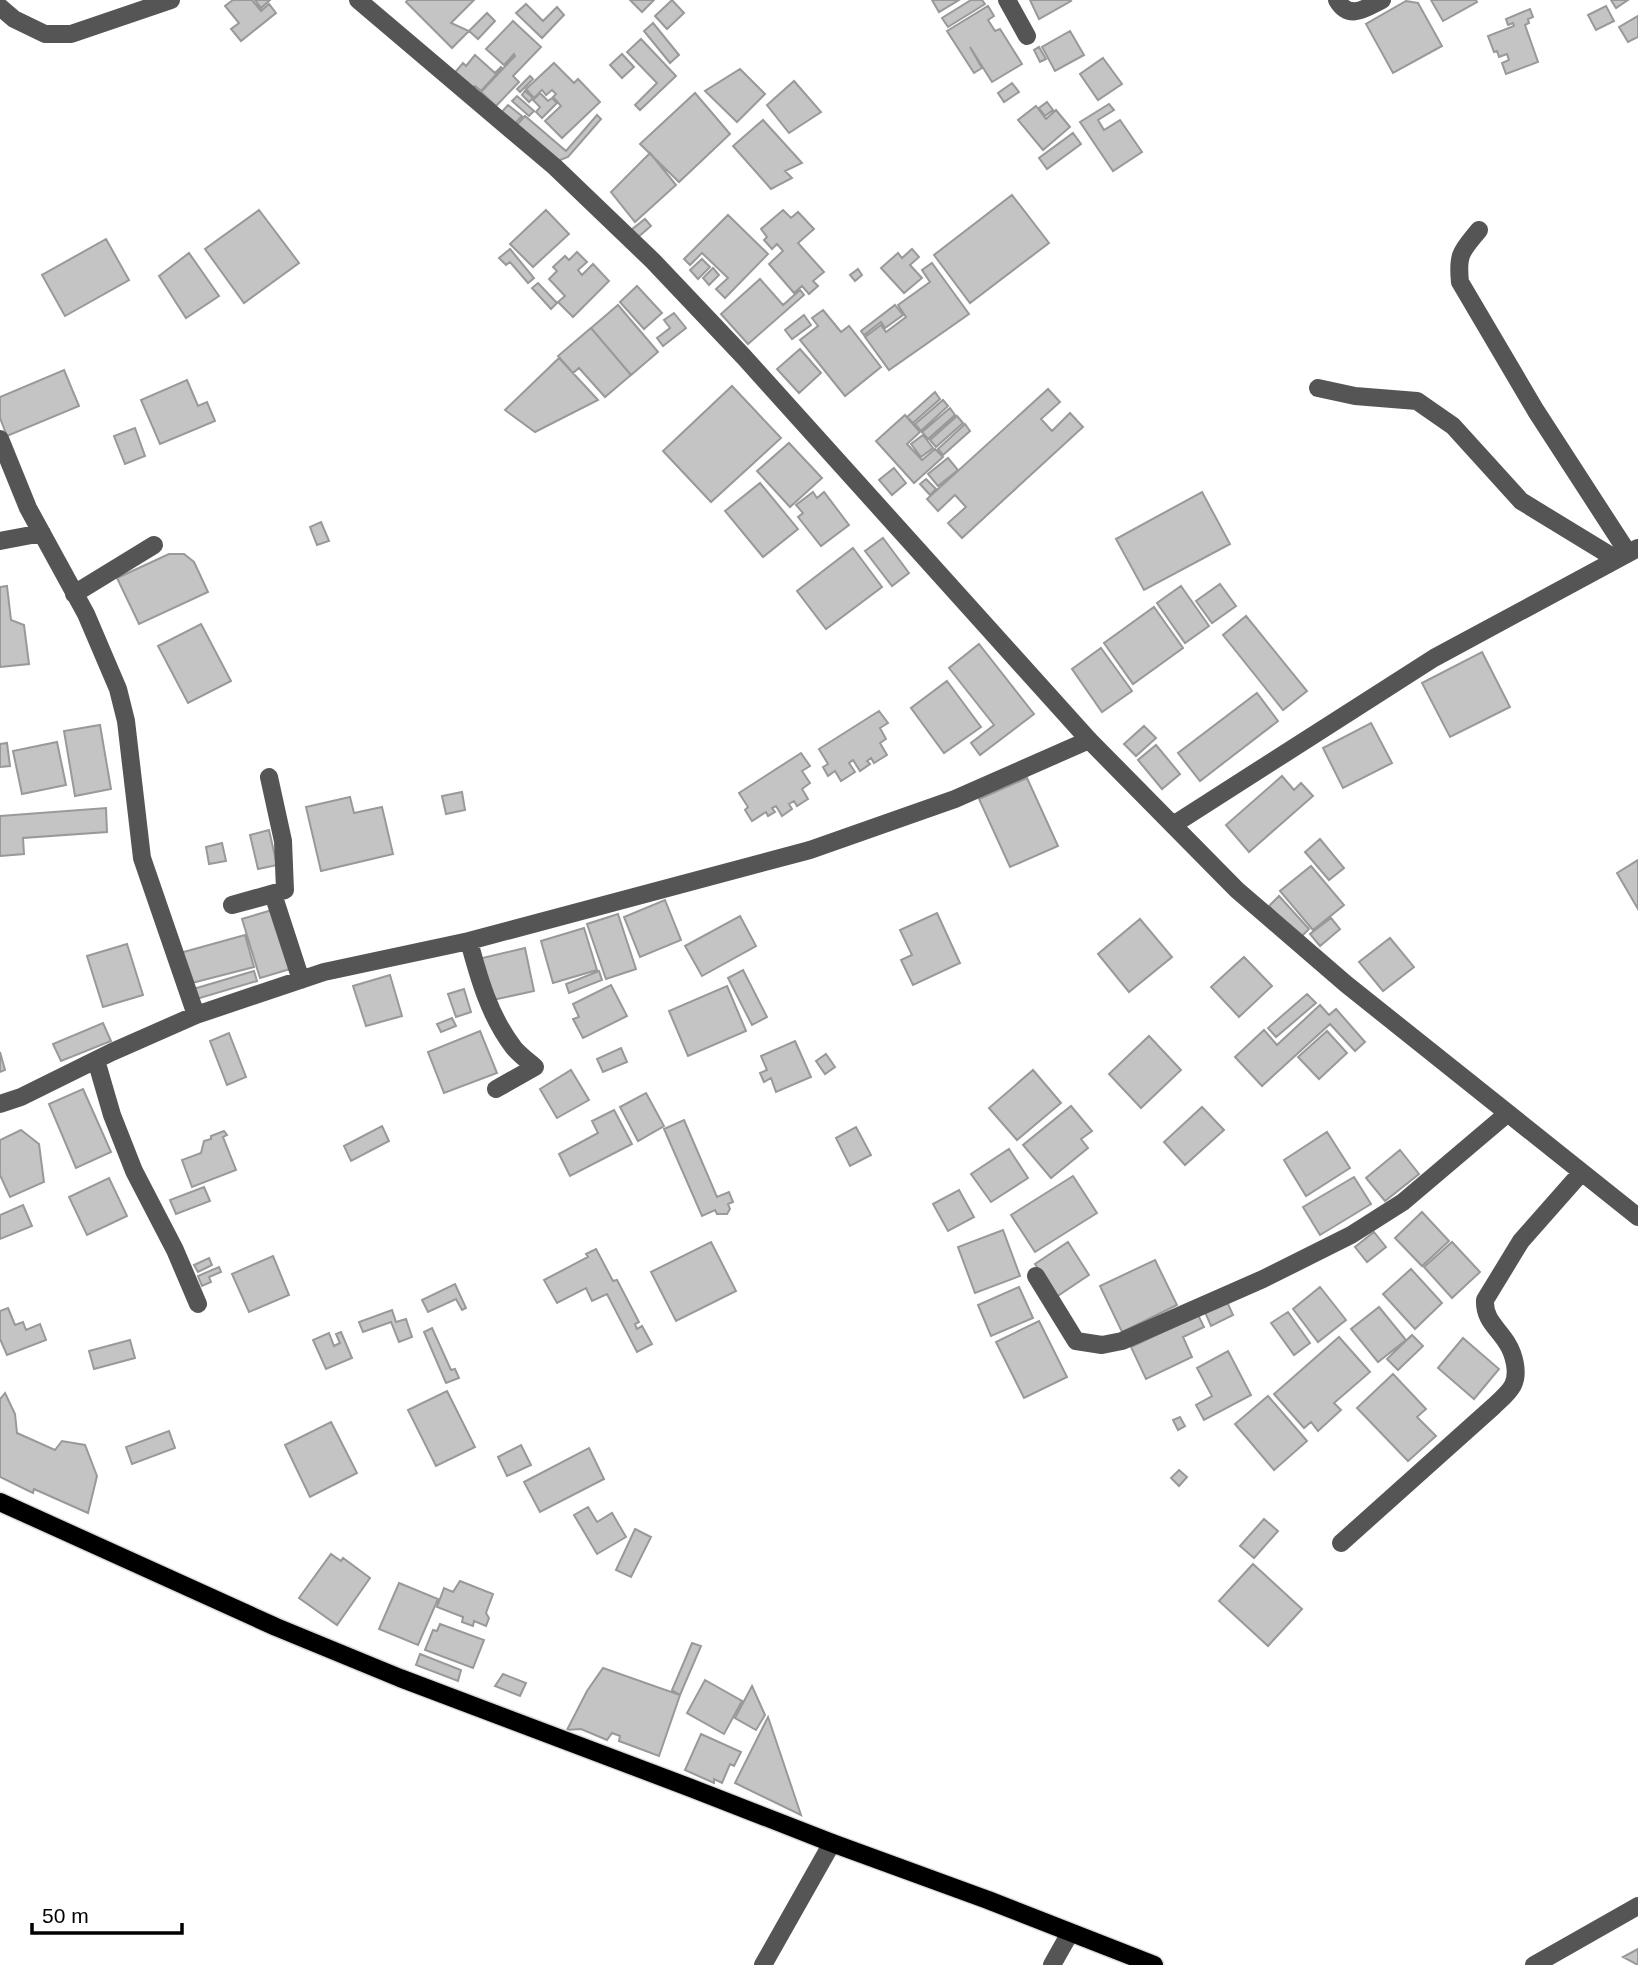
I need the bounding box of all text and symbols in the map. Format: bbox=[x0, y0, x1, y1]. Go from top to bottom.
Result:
scale bar bbox=[32, 1892, 182, 1936]
text: 50 m bbox=[42, 1904, 89, 1927]

